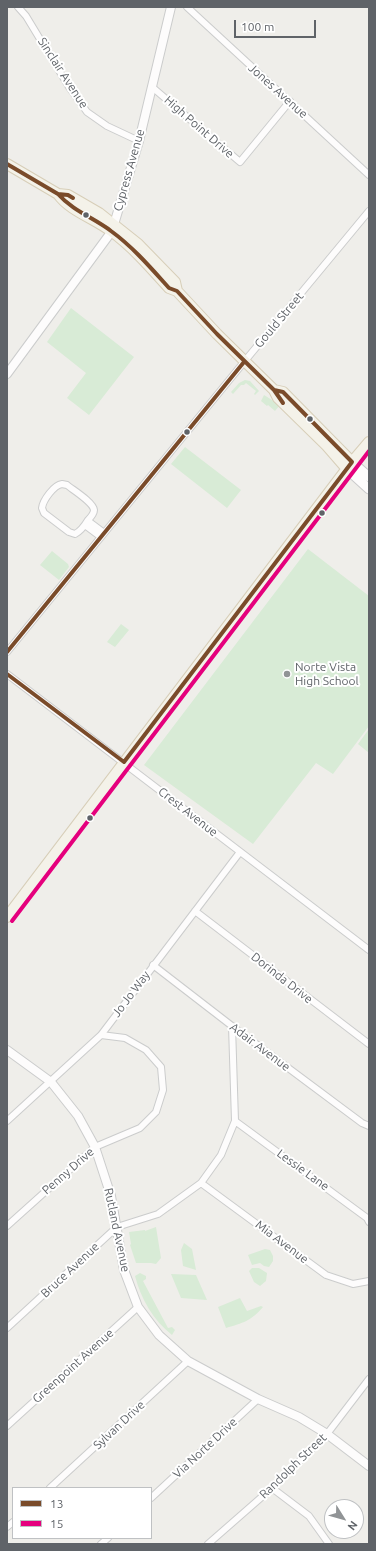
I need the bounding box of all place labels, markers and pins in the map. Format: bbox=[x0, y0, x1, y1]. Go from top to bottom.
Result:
unlabelled marker bbox=[81, 210, 91, 220]
unlabelled marker bbox=[305, 414, 315, 424]
unlabelled marker bbox=[182, 427, 192, 437]
unlabelled marker bbox=[317, 508, 327, 518]
place label: Norte Vista High School bbox=[295, 660, 359, 688]
marker: Norte Vista High School bbox=[282, 669, 292, 679]
unlabelled marker bbox=[85, 813, 95, 823]

